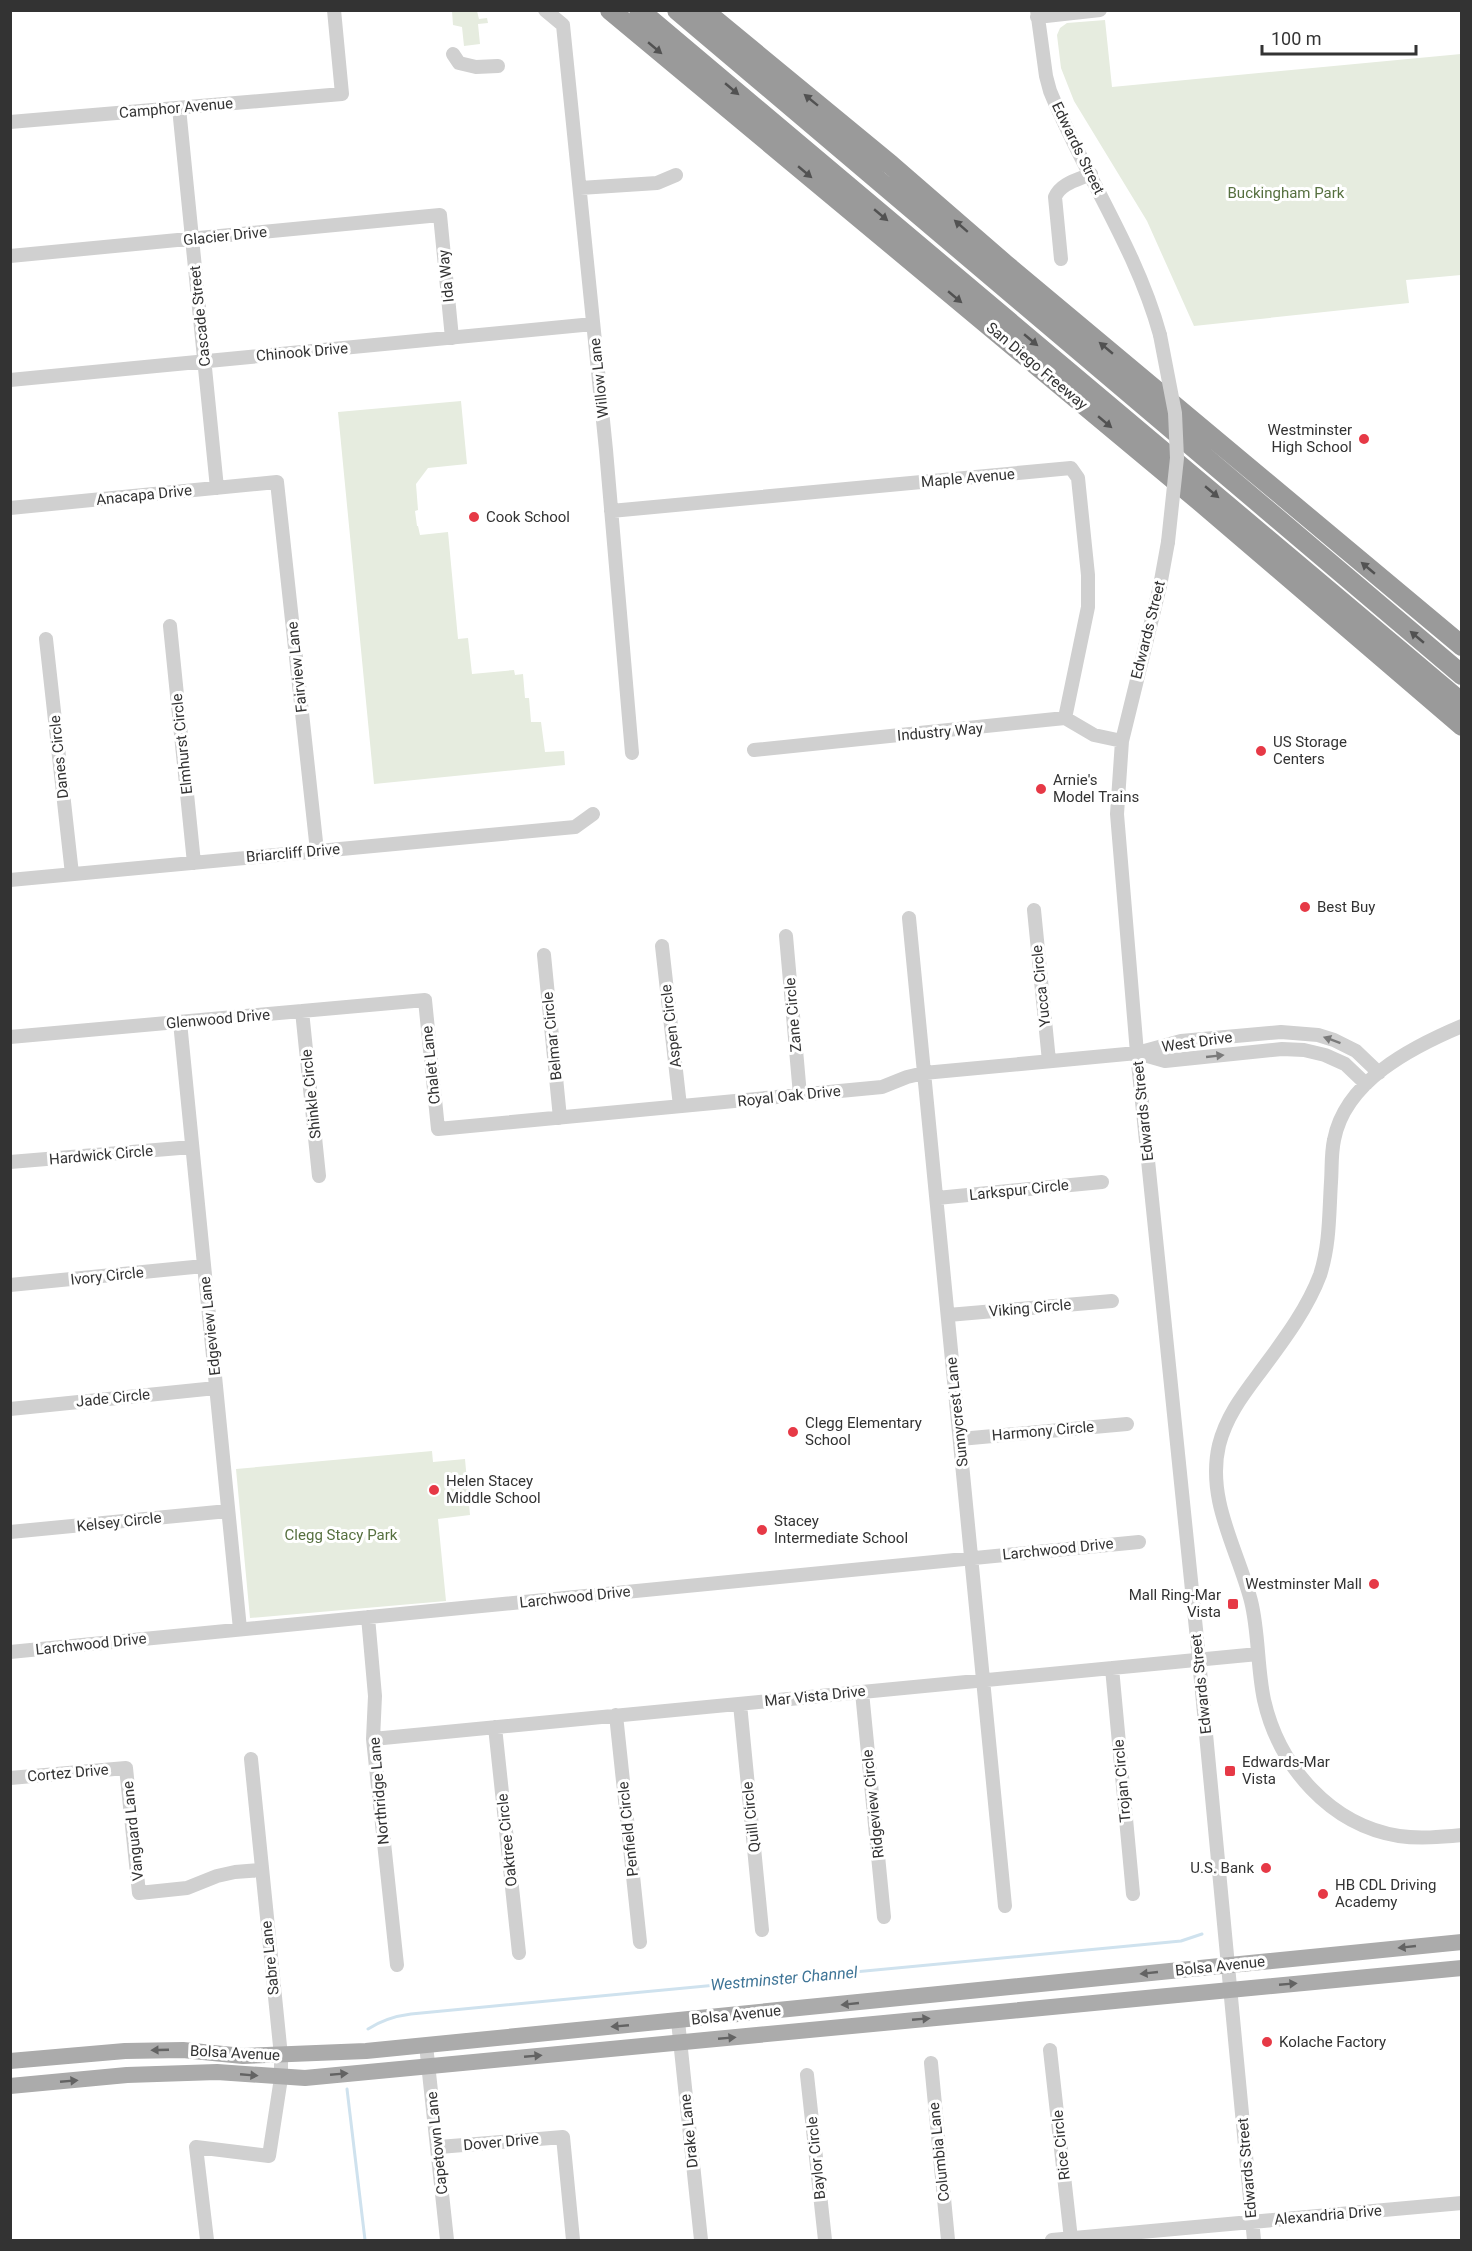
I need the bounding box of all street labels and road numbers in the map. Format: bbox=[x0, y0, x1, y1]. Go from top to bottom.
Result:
street label: Camphor Avenue bbox=[118, 94, 234, 122]
street label: Edwards Street bbox=[1048, 99, 1108, 197]
street label: Glacier Drive bbox=[182, 223, 268, 249]
street label: Ida Way bbox=[434, 249, 458, 303]
street label: Cascade Street bbox=[186, 265, 214, 367]
street label: San Diego Freeway bbox=[983, 318, 1091, 414]
street label: Willow Lane bbox=[586, 337, 612, 419]
street label: Chinook Drive bbox=[255, 339, 349, 365]
street label: Maple Avenue bbox=[920, 465, 1016, 491]
street label: Anacapa Drive bbox=[95, 481, 193, 509]
street label: Edwards Street bbox=[1127, 579, 1169, 681]
street label: Fairview Lane bbox=[283, 621, 311, 713]
street label: Elmhurst Circle bbox=[168, 693, 196, 795]
street label: Danes Circle bbox=[46, 714, 72, 799]
street label: Industry Way bbox=[896, 719, 984, 745]
street label: Briarcliff Drive bbox=[245, 840, 341, 866]
street label: Yucca Circle bbox=[1028, 944, 1054, 1028]
street label: Zane Circle bbox=[781, 977, 805, 1053]
street label: Aspen Circle bbox=[657, 983, 685, 1069]
street label: Belmar Circle bbox=[538, 991, 566, 1081]
street label: Glenwood Drive bbox=[165, 1005, 271, 1033]
street label: Chalet Lane bbox=[418, 1025, 444, 1105]
street label: West Drive bbox=[1161, 1028, 1234, 1056]
street label: Shinkle Circle bbox=[297, 1048, 325, 1140]
street label: Edwards Street bbox=[1129, 1060, 1157, 1162]
street label: Royal Oak Drive bbox=[736, 1082, 842, 1110]
street label: Hardwick Circle bbox=[48, 1141, 154, 1169]
street label: Larkspur Circle bbox=[968, 1176, 1070, 1204]
street label: Ivory Circle bbox=[69, 1263, 145, 1289]
street label: Edgeview Lane bbox=[196, 1276, 224, 1376]
street label: Viking Circle bbox=[988, 1295, 1072, 1321]
street label: Sunnycrest Lane bbox=[942, 1356, 972, 1468]
street label: Jade Circle bbox=[75, 1385, 151, 1411]
street label: Harmony Circle bbox=[991, 1418, 1095, 1444]
street label: Kelsey Circle bbox=[76, 1509, 162, 1535]
street label: Larchwood Drive bbox=[1002, 1534, 1114, 1564]
street label: Larchwood Drive bbox=[519, 1582, 631, 1612]
street label: Larchwood Drive bbox=[35, 1629, 147, 1659]
street label: Edwards Street bbox=[1187, 1633, 1215, 1735]
street label: Mar Vista Drive bbox=[764, 1682, 866, 1710]
street label: Northridge Lane bbox=[365, 1737, 393, 1845]
street label: Trojan Circle bbox=[1109, 1739, 1135, 1823]
street label: Ridgeview Circle bbox=[858, 1749, 888, 1859]
street label: Cortez Drive bbox=[27, 1760, 109, 1786]
street label: Vanguard Lane bbox=[119, 1780, 147, 1882]
street label: Penfield Circle bbox=[614, 1781, 642, 1877]
street label: Quill Circle bbox=[738, 1781, 764, 1853]
street label: Oaktree Circle bbox=[493, 1793, 521, 1887]
street label: Sabre Lane bbox=[257, 1920, 283, 1996]
street label: Bolsa Avenue bbox=[1174, 1952, 1266, 1980]
street label: Bolsa Avenue bbox=[690, 2001, 782, 2029]
street label: Bolsa Avenue bbox=[189, 2042, 281, 2064]
street label: Capetown Lane bbox=[423, 2091, 451, 2195]
street label: Drake Lane bbox=[676, 2093, 702, 2169]
street label: Columbia Lane bbox=[925, 2101, 953, 2203]
street label: Rice Circle bbox=[1048, 2109, 1074, 2181]
street label: Baylor Circle bbox=[803, 2116, 829, 2200]
street label: Edwards Street bbox=[1234, 2117, 1260, 2219]
street label: Dover Drive bbox=[462, 2130, 540, 2154]
street label: Alexandria Drive bbox=[1273, 2201, 1383, 2229]

